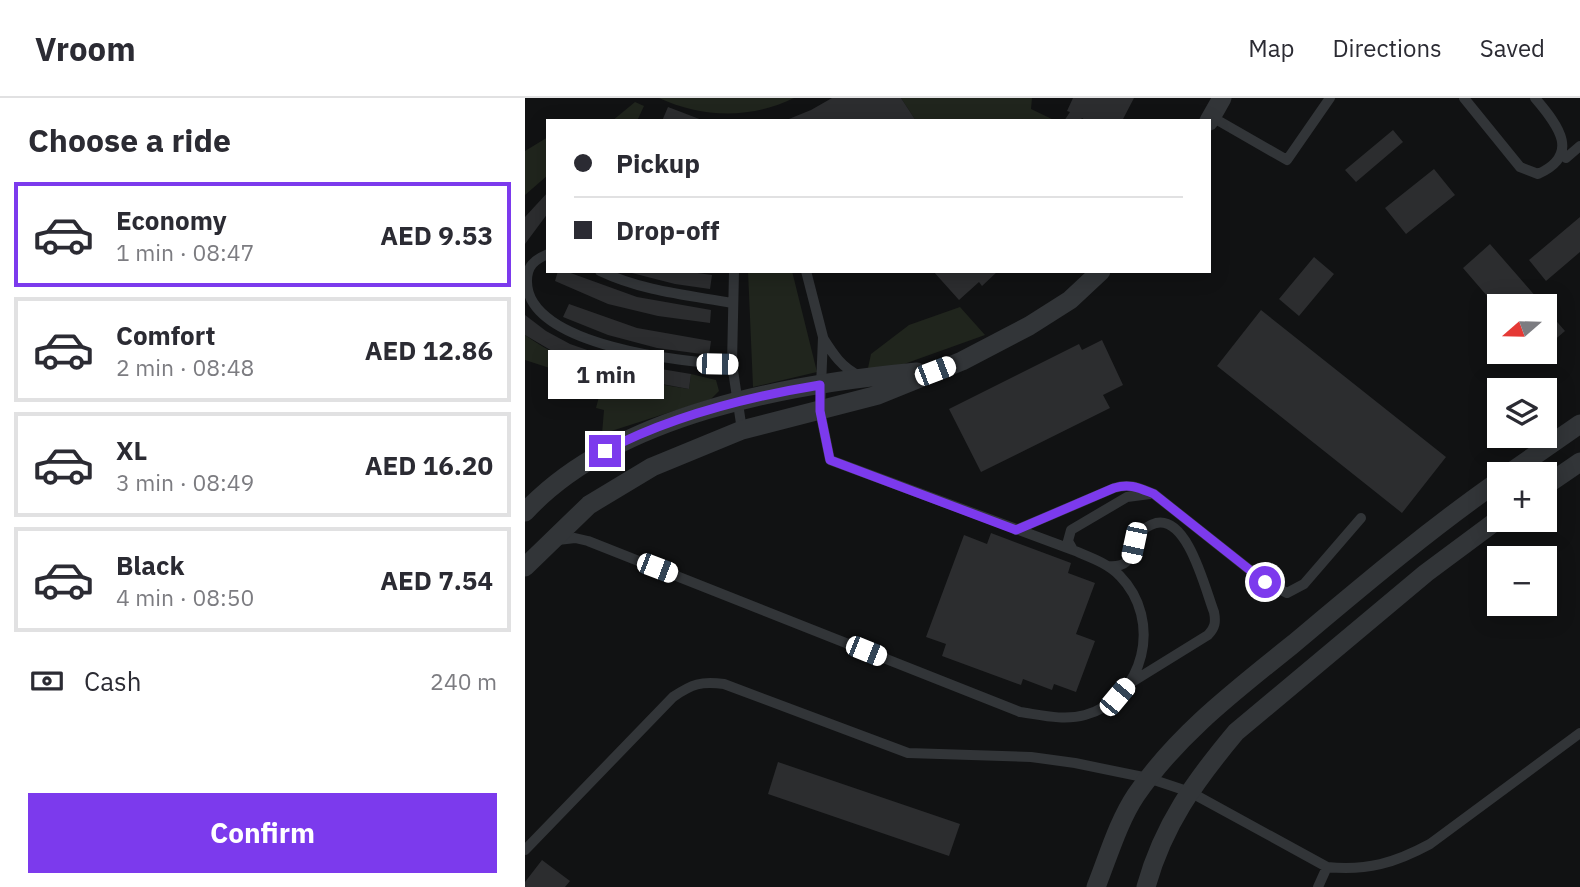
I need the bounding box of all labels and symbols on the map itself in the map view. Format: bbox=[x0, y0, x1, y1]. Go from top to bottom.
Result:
north arrow bbox=[1487, 294, 1557, 364]
callout: 1 min bbox=[547, 350, 663, 398]
car bbox=[696, 353, 739, 375]
car bbox=[912, 354, 959, 388]
route end bbox=[589, 435, 621, 467]
car bbox=[1120, 520, 1149, 566]
car bbox=[634, 551, 681, 585]
route start bbox=[1249, 566, 1281, 598]
car bbox=[843, 633, 890, 669]
car bbox=[1096, 674, 1139, 720]

